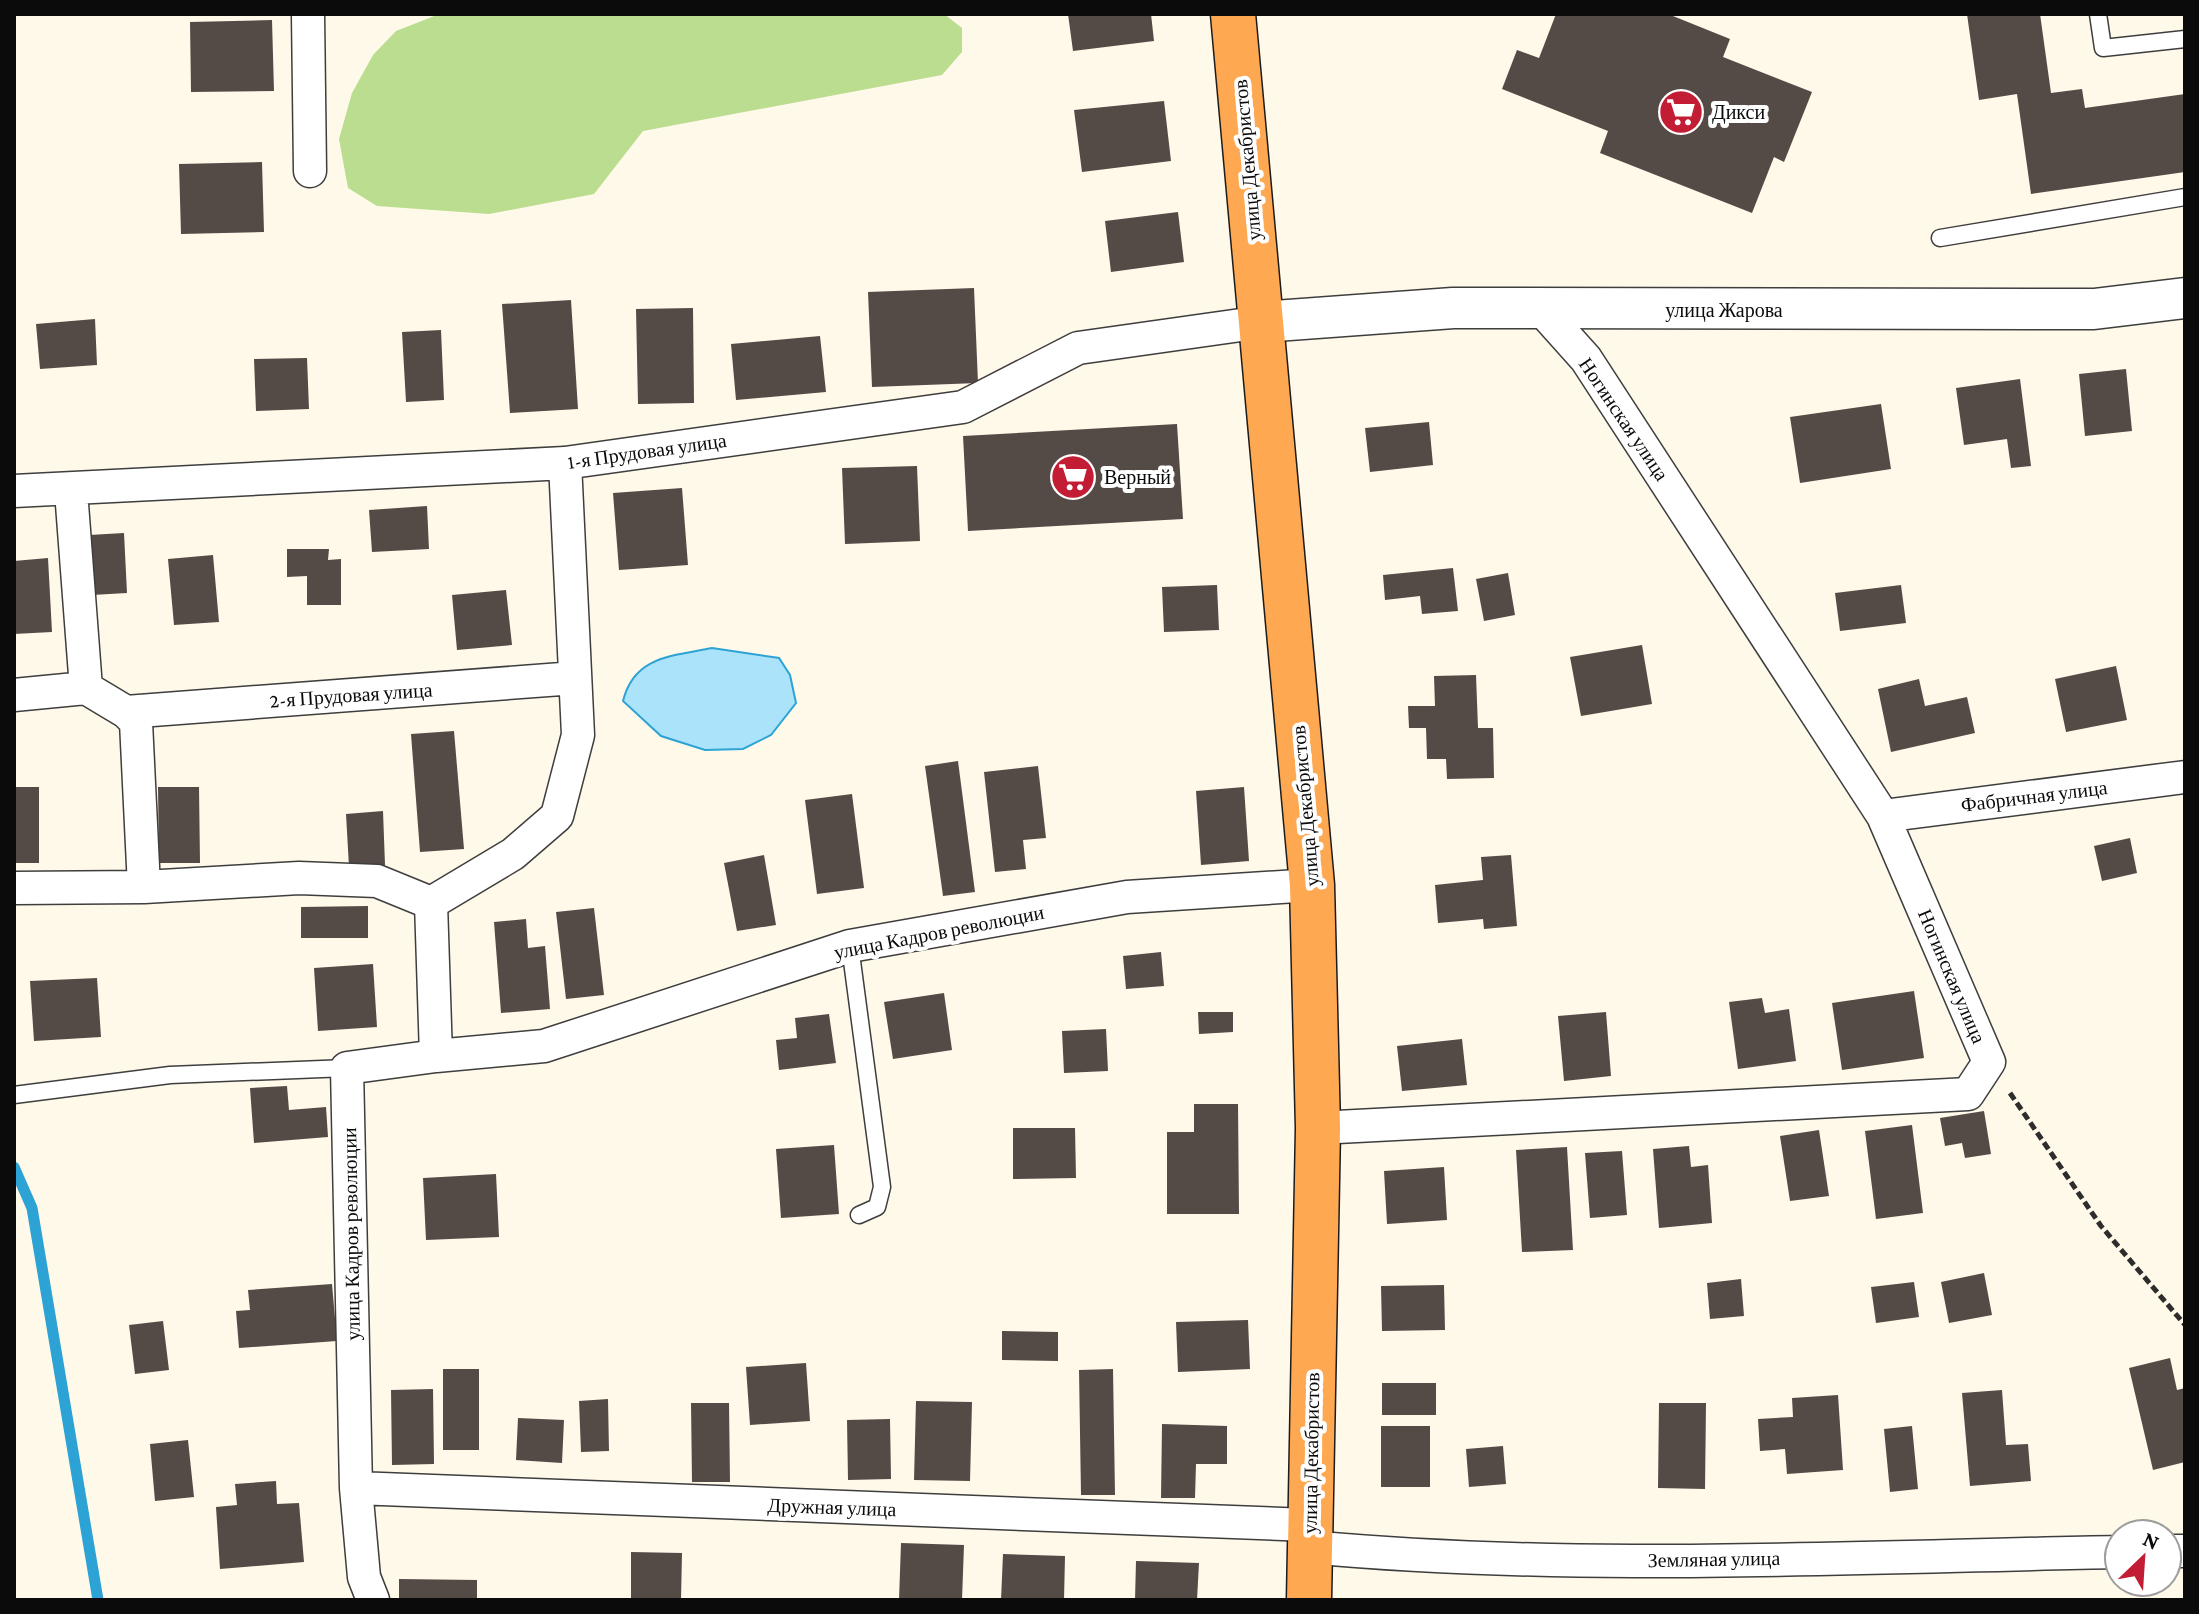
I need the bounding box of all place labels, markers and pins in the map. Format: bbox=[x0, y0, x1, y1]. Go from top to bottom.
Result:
supermarket icon: Дикси bbox=[1657, 88, 1705, 136]
place label: Дикси bbox=[1712, 101, 1765, 124]
supermarket icon: Верный bbox=[1049, 453, 1097, 501]
place label: Верный bbox=[1104, 466, 1171, 489]

